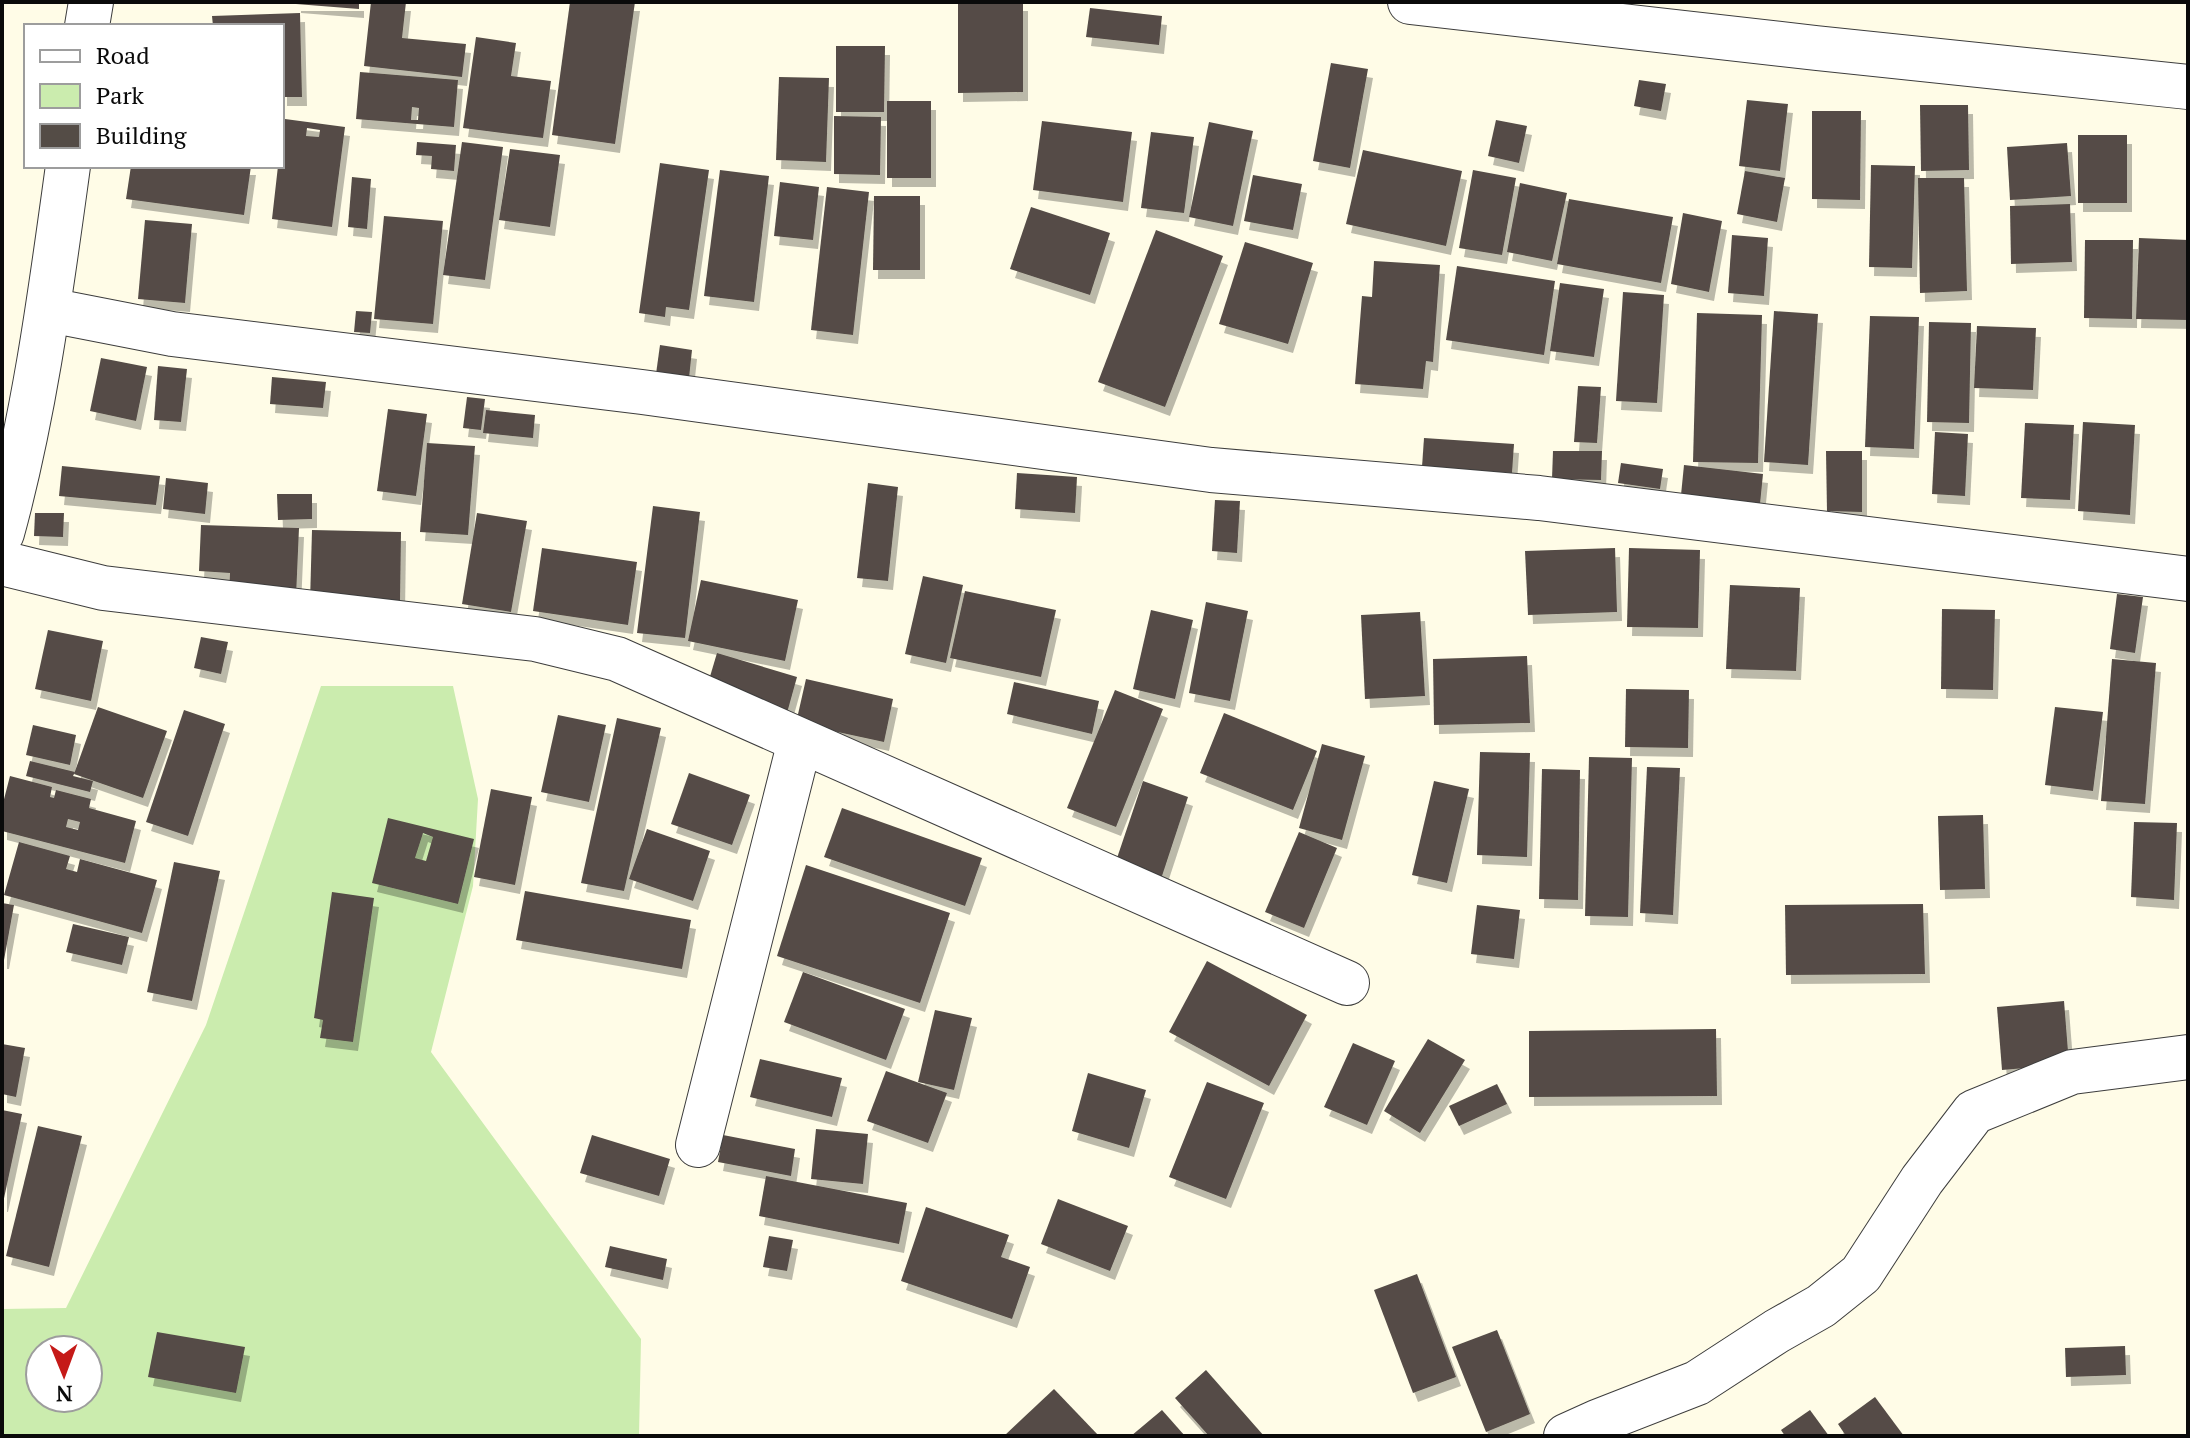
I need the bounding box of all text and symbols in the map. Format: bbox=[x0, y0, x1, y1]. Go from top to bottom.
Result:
legend bbox=[24, 24, 284, 168]
text: Road bbox=[96, 39, 150, 71]
text: Park bbox=[96, 79, 145, 111]
text: Building bbox=[96, 119, 187, 151]
north arrow bbox=[24, 1334, 104, 1414]
text: N bbox=[55, 1380, 73, 1409]

